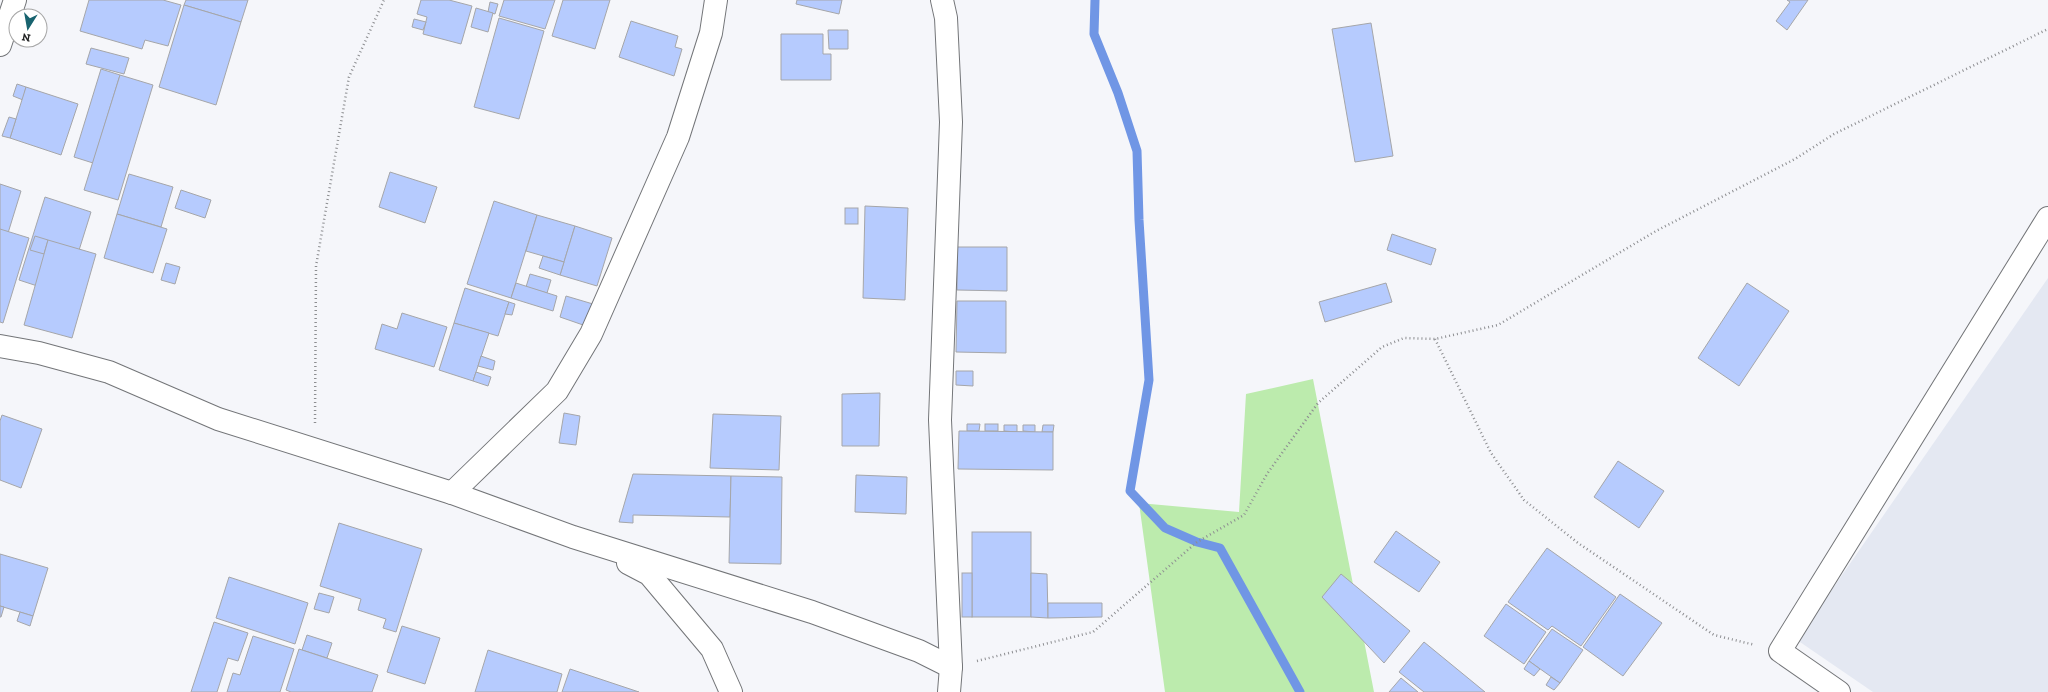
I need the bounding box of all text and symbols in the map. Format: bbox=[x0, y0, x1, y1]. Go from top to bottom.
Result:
north arrow bbox=[8, 8, 48, 48]
text: N bbox=[20, 30, 32, 45]

